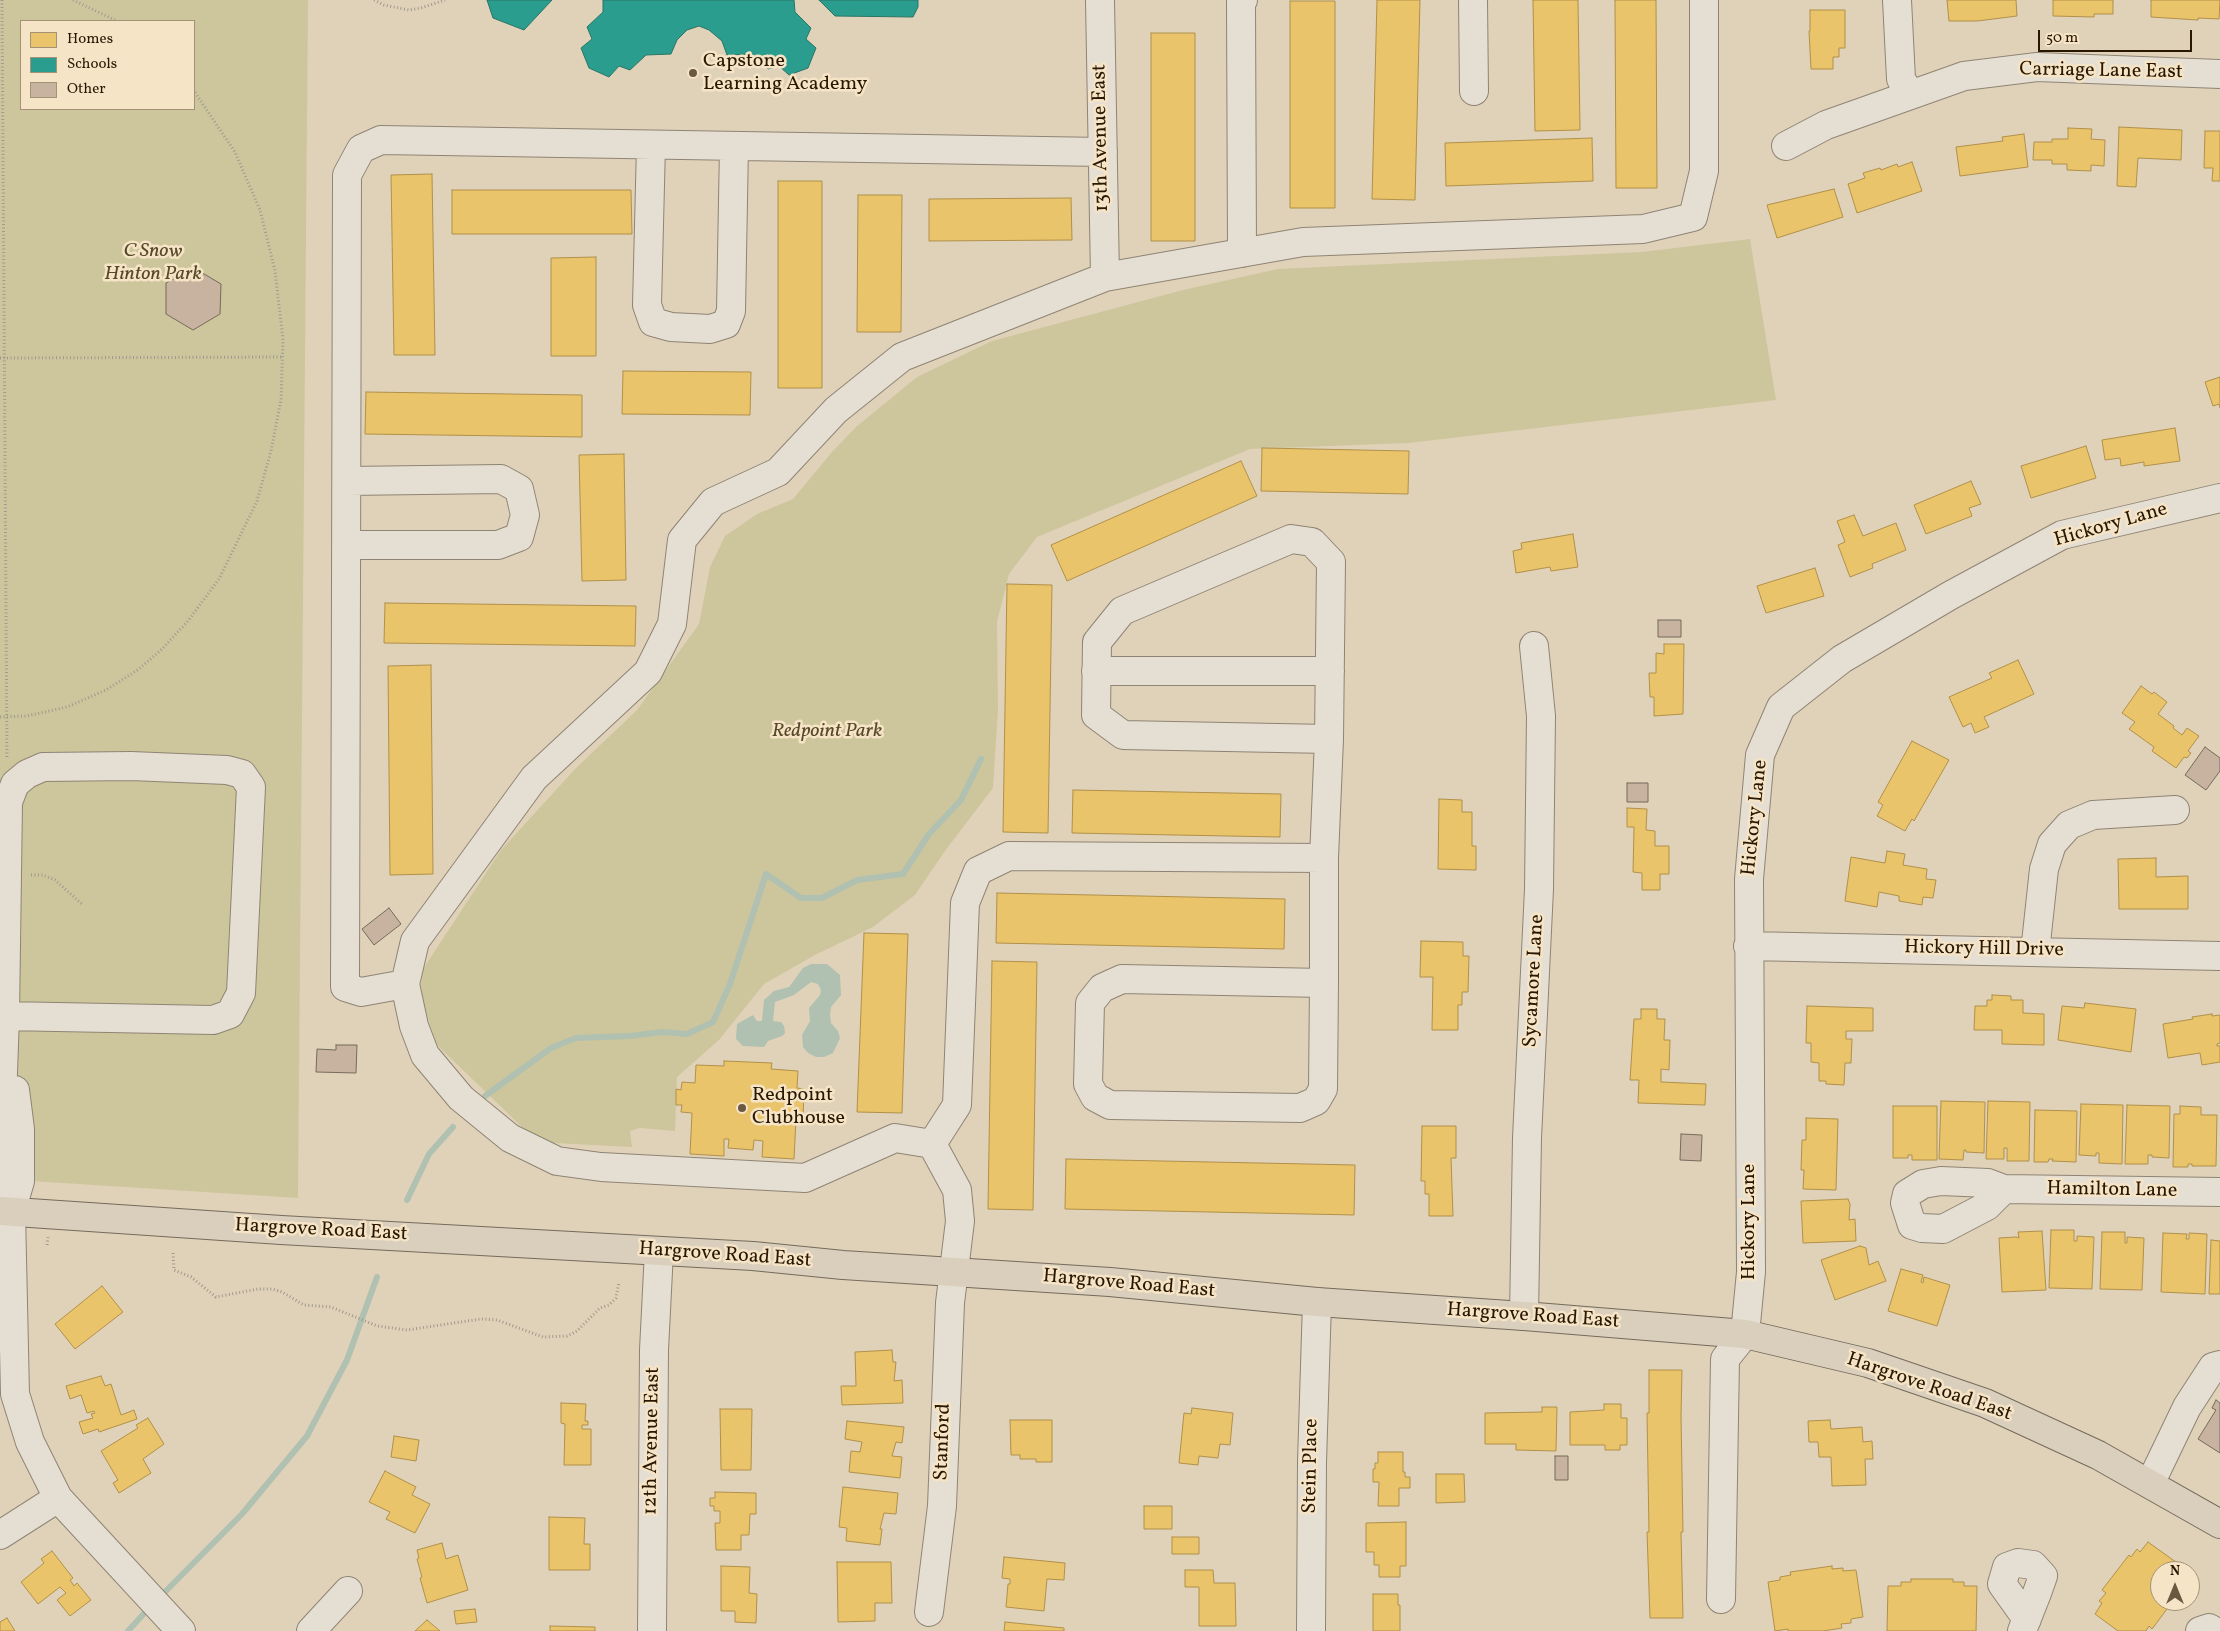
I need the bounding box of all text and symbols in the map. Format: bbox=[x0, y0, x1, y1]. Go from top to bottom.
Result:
legend bbox=[20, 20, 195, 110]
scale bar bbox=[2040, 20, 2194, 52]
text: 50 m bbox=[2046, 28, 2078, 49]
text: Homes bbox=[67, 29, 113, 50]
place label: Capstone Learning Academy bbox=[703, 50, 867, 97]
text: Schools bbox=[67, 54, 117, 75]
street label: Carriage Lane East bbox=[2019, 59, 2183, 85]
street label: 13th Avenue East bbox=[1089, 64, 1115, 212]
marker: Capstone Learning Academy bbox=[687, 67, 699, 79]
text: Other bbox=[67, 79, 106, 100]
park label: C Snow Hinton Park bbox=[104, 240, 202, 287]
street label: Hickory Lane bbox=[2052, 498, 2170, 554]
park label: Redpoint Park bbox=[772, 720, 882, 744]
street label: Hickory Lane bbox=[1738, 759, 1774, 877]
street label: Sycamore Lane bbox=[1520, 914, 1550, 1048]
street label: Hickory Hill Drive bbox=[1904, 937, 2064, 963]
place label: Redpoint Clubhouse bbox=[752, 1084, 845, 1131]
marker: Redpoint Clubhouse bbox=[736, 1102, 748, 1114]
street label: Hickory Lane bbox=[1738, 1164, 1762, 1280]
street label: Hamilton Lane bbox=[2046, 1178, 2178, 1204]
street label: Hargrove Road East bbox=[234, 1214, 408, 1248]
street label: Hargrove Road East bbox=[638, 1238, 812, 1274]
street label: Hargrove Road East bbox=[1042, 1266, 1216, 1304]
street label: Hargrove Road East bbox=[1446, 1299, 1620, 1335]
street label: Hargrove Road East bbox=[1843, 1348, 2015, 1428]
street label: 12th Avenue East bbox=[640, 1367, 666, 1515]
street label: Stanford bbox=[931, 1403, 957, 1481]
street label: Stein Place bbox=[1299, 1418, 1325, 1514]
north arrow bbox=[2150, 1561, 2200, 1611]
text: N bbox=[2170, 1562, 2180, 1581]

